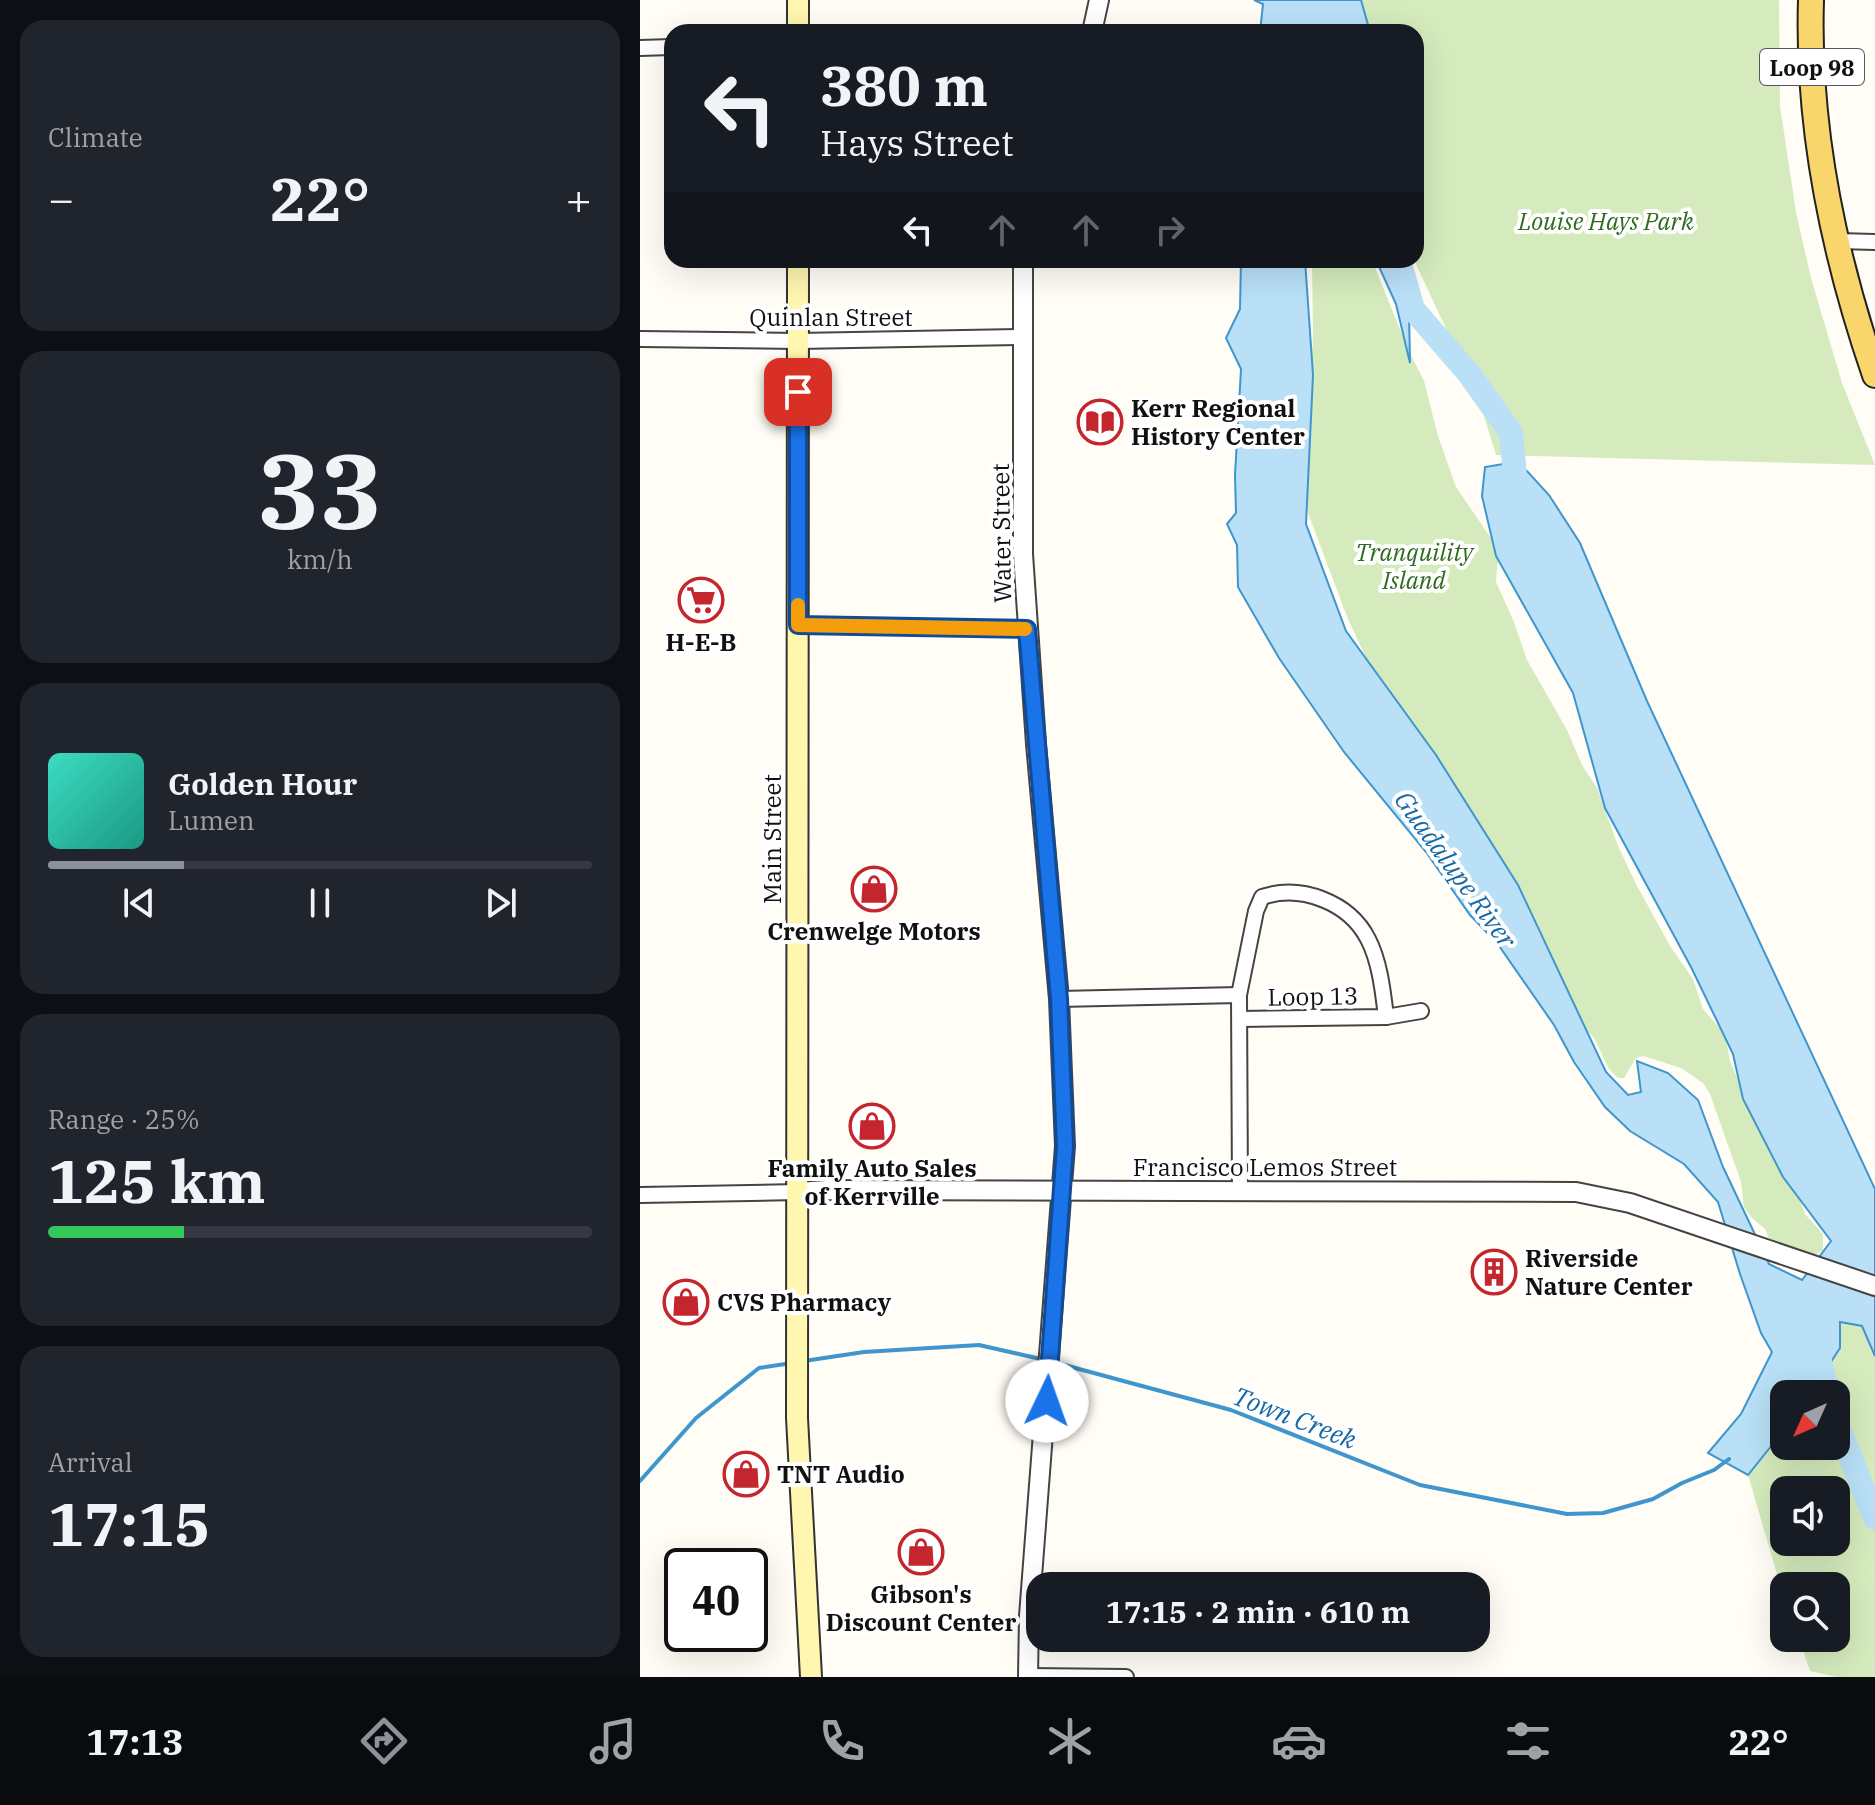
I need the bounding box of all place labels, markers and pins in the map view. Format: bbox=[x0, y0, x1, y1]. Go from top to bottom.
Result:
pin bbox=[764, 358, 832, 426]
place label: Kerr Regional History Center bbox=[1131, 392, 1305, 452]
library icon: Kerr Regional History Center bbox=[1076, 398, 1124, 446]
supermarket icon: H-E-B bbox=[677, 576, 725, 624]
place label: H-E-B bbox=[666, 626, 736, 658]
shop icon: Crenwelge Motors bbox=[850, 865, 898, 913]
place label: Crenwelge Motors bbox=[767, 915, 981, 947]
shop icon: Family Auto Sales of Kerrville bbox=[848, 1102, 896, 1150]
place label: Family Auto Sales of Kerrville bbox=[767, 1152, 977, 1212]
place label: Riverside Nature Center bbox=[1525, 1242, 1693, 1302]
building icon: Riverside Nature Center bbox=[1470, 1248, 1518, 1296]
shop icon: CVS Pharmacy bbox=[662, 1278, 710, 1326]
place label: CVS Pharmacy bbox=[717, 1286, 891, 1318]
shop icon: TNT Audio bbox=[722, 1450, 770, 1498]
place label: TNT Audio bbox=[777, 1458, 905, 1490]
shop icon: Gibson's Discount Center bbox=[897, 1528, 945, 1576]
place label: Gibson's Discount Center bbox=[826, 1578, 1016, 1638]

